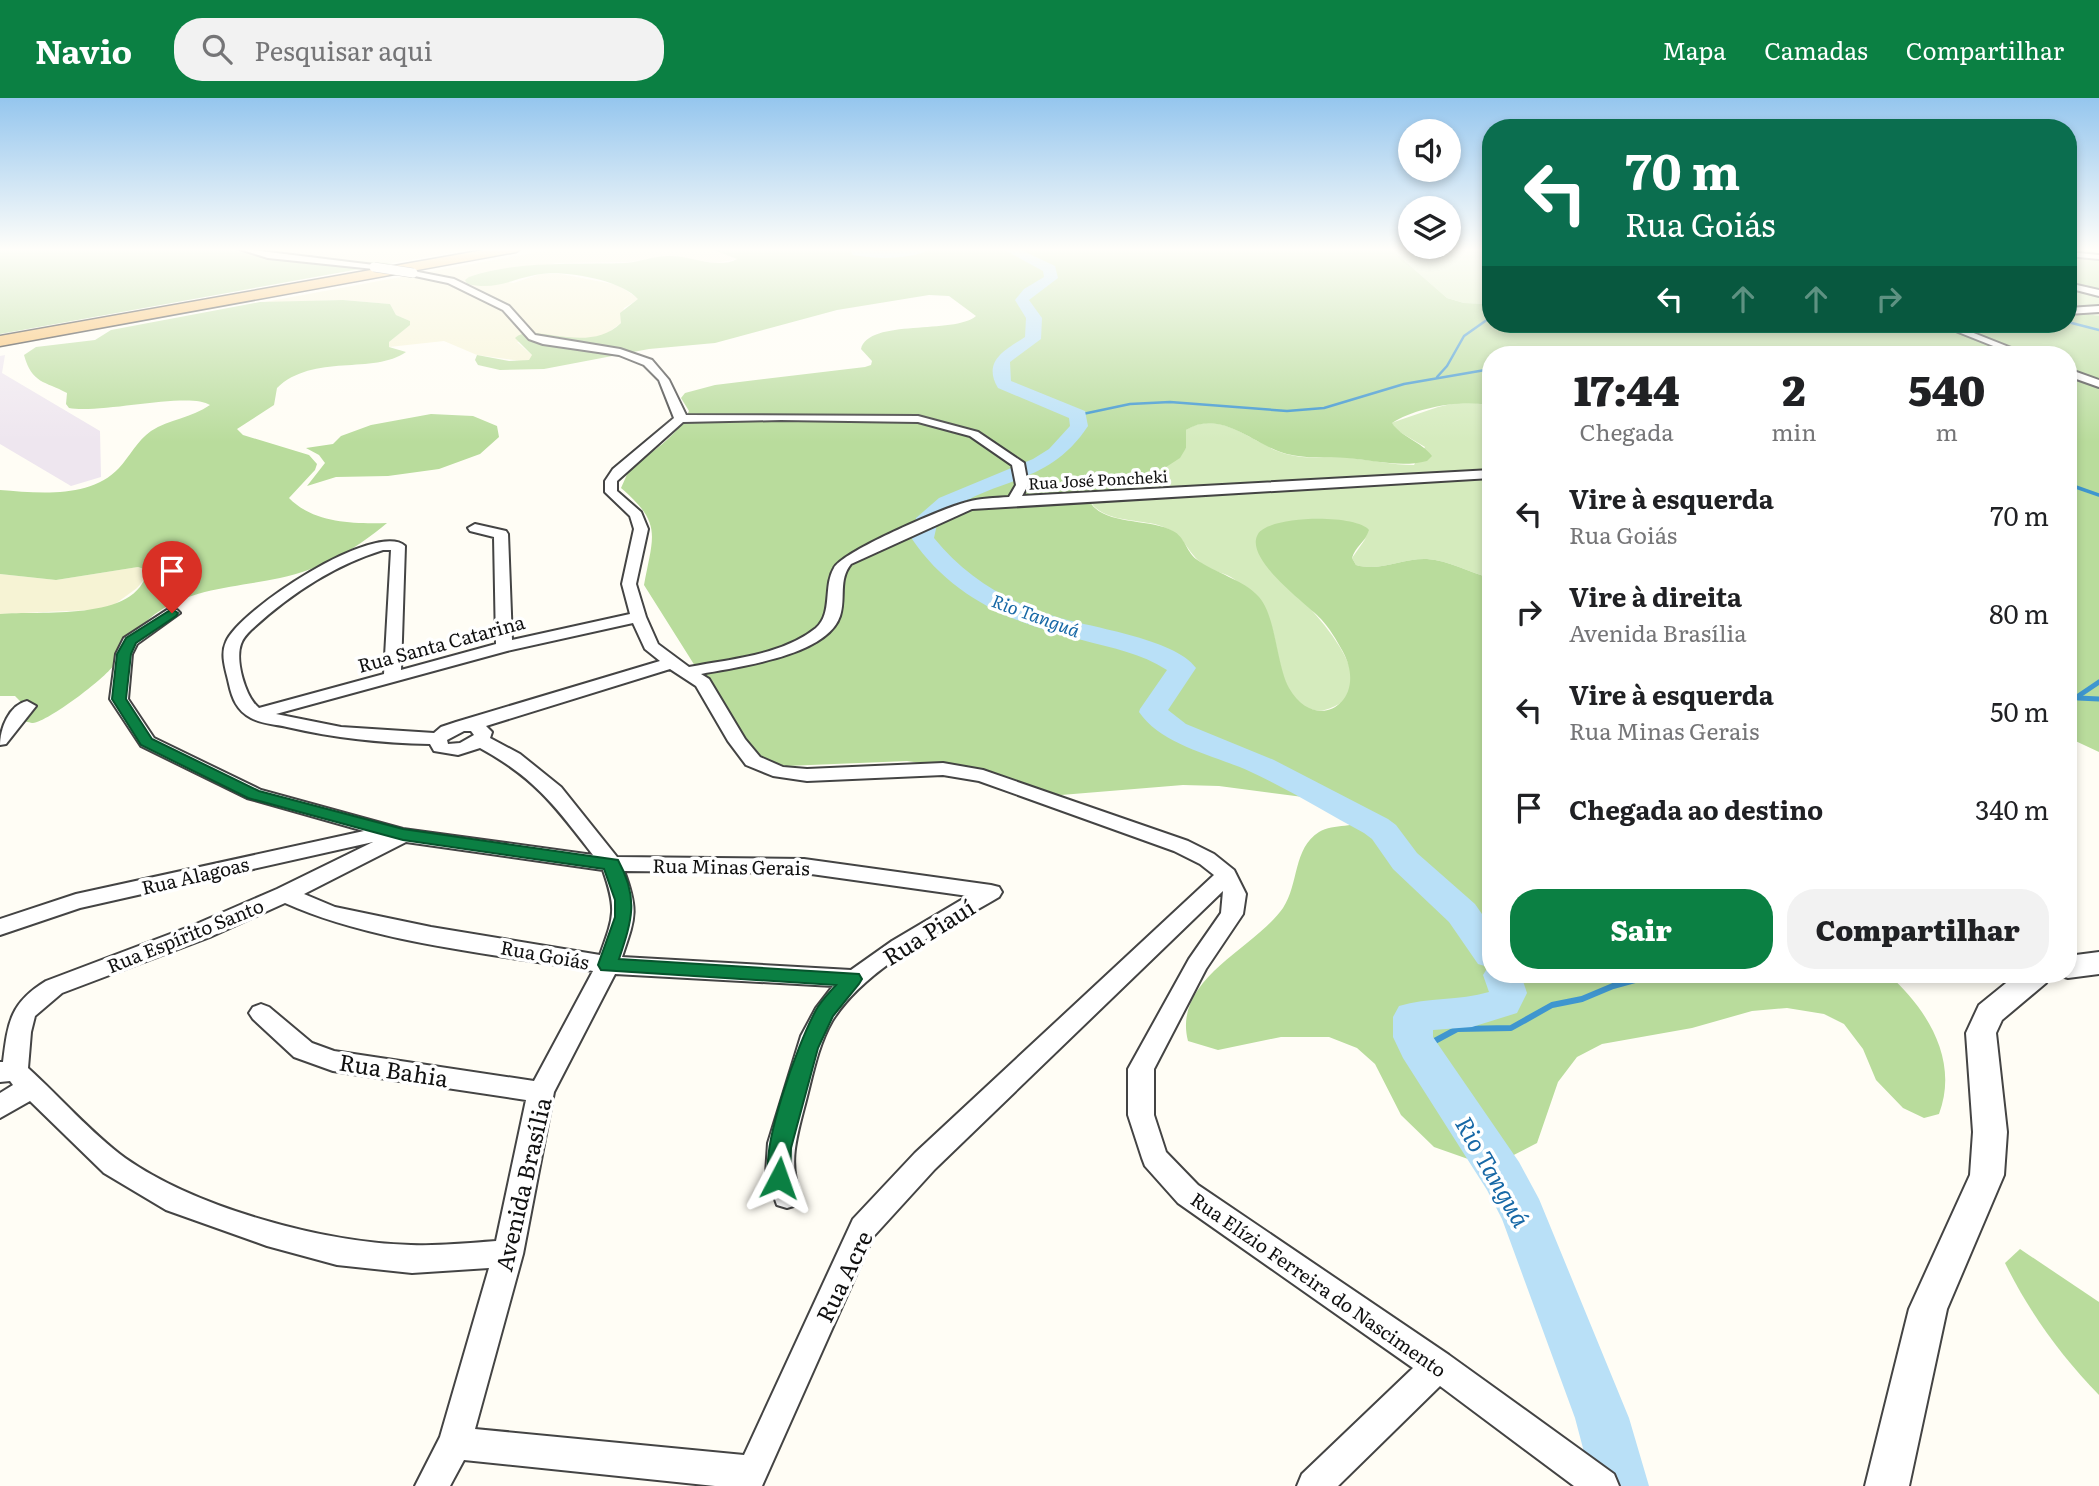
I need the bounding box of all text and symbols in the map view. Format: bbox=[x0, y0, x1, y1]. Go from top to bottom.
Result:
search box bbox=[174, 18, 664, 81]
text: Navio bbox=[35, 25, 132, 74]
icon: search bbox=[198, 30, 236, 68]
text: Pesquisar aqui bbox=[254, 30, 433, 69]
text: Mapa bbox=[1662, 32, 1726, 67]
text: Camadas bbox=[1764, 32, 1868, 67]
text: Compartilhar bbox=[1906, 32, 2064, 67]
map controls bbox=[1398, 119, 1461, 259]
button: sound bbox=[1398, 119, 1461, 182]
text: 70 m bbox=[1625, 132, 1740, 205]
icon: left bbox=[1510, 147, 1601, 238]
button: layers bbox=[1398, 196, 1461, 259]
text: Rua Goiás bbox=[1625, 199, 1776, 247]
icon: left bbox=[1651, 280, 1689, 318]
icon: ahead bbox=[1724, 280, 1762, 318]
icon: ahead bbox=[1797, 280, 1835, 318]
icon: right bbox=[1870, 280, 1908, 318]
text: 17:44 bbox=[1574, 357, 1679, 419]
text: 2 bbox=[1782, 357, 1805, 419]
text: 540 bbox=[1908, 357, 1985, 419]
text: Chegada bbox=[1579, 414, 1674, 448]
text: min bbox=[1771, 414, 1816, 448]
text: m bbox=[1936, 414, 1958, 448]
street label: Rua José Poncheki bbox=[1028, 463, 1168, 495]
text: Vire à esquerda bbox=[1569, 478, 1774, 517]
icon: left bbox=[1510, 495, 1548, 533]
text: 70 m bbox=[1990, 495, 2049, 534]
text: Rua Goiás bbox=[1569, 517, 1677, 551]
pin bbox=[142, 541, 202, 613]
icon: arrive bbox=[153, 552, 191, 590]
text: Vire à direita bbox=[1569, 576, 1742, 615]
water label: Rio Tanguá bbox=[988, 587, 1085, 644]
icon: right bbox=[1510, 593, 1548, 631]
text: 80 m bbox=[1989, 593, 2049, 632]
street label: Rua Santa Catarina bbox=[354, 607, 529, 679]
text: Avenida Brasília bbox=[1569, 615, 1747, 649]
text: Vire à esquerda bbox=[1569, 674, 1774, 713]
icon: left bbox=[1510, 691, 1548, 729]
text: 50 m bbox=[1990, 691, 2049, 730]
text: Rua Minas Gerais bbox=[1569, 713, 1759, 747]
icon: arrive bbox=[1510, 789, 1548, 827]
text: Chegada ao destino bbox=[1569, 789, 1823, 828]
text: 340 m bbox=[1975, 789, 2049, 828]
street label: Rua Alagoas bbox=[138, 849, 252, 901]
street label: Rua Minas Gerais bbox=[652, 851, 810, 881]
street label: Rua Piauí bbox=[875, 889, 981, 973]
button: Sair bbox=[1510, 889, 1773, 969]
button: Compartilhar bbox=[1787, 889, 2049, 969]
street label: Rua Espírito Santo bbox=[102, 891, 268, 979]
street label: Rua Goiás bbox=[499, 932, 592, 976]
street label: Rua Bahia bbox=[337, 1044, 452, 1094]
street label: Avenida Brasília bbox=[485, 1093, 559, 1274]
water label: Rio Tanguá bbox=[1448, 1109, 1540, 1233]
position arrow bbox=[742, 1141, 816, 1215]
street label: Rua Elízio Ferreira do Nascimento bbox=[1186, 1185, 1452, 1383]
street label: Rua Acre bbox=[806, 1224, 880, 1328]

